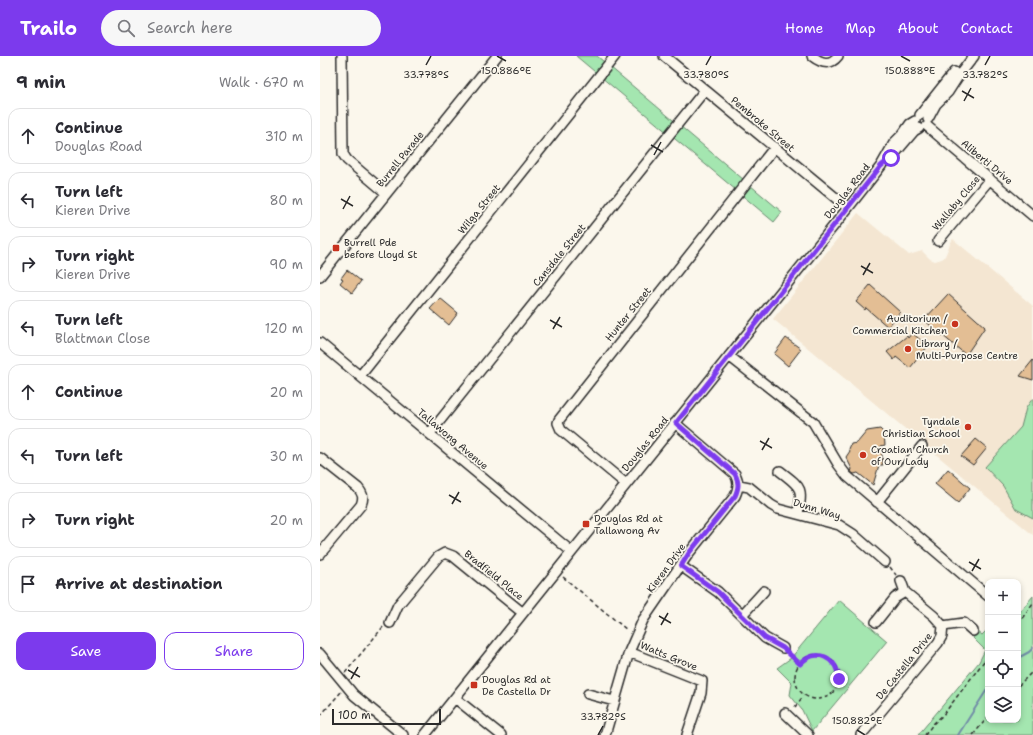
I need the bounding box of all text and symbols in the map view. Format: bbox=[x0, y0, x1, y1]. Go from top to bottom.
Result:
search box bbox=[101, 10, 381, 46]
text: Trailo bbox=[20, 16, 77, 41]
icon: search bbox=[115, 17, 137, 39]
text: Search here bbox=[147, 18, 233, 38]
text: Home bbox=[785, 19, 824, 37]
text: Map bbox=[846, 19, 876, 37]
text: About bbox=[898, 19, 939, 37]
text: Contact bbox=[961, 19, 1013, 37]
text: 150.886°E bbox=[481, 64, 531, 77]
text: 150.888°E bbox=[885, 64, 935, 77]
text: 33.778°S bbox=[403, 68, 449, 81]
text: 33.780°S bbox=[683, 68, 729, 81]
text: 33.782°S bbox=[962, 68, 1008, 81]
text: 9 min bbox=[16, 71, 66, 93]
text: Walk · 670 m bbox=[219, 74, 304, 91]
street label: Pembroke Street bbox=[728, 93, 798, 155]
text: Continue bbox=[55, 118, 123, 138]
icon: ahead bbox=[17, 125, 39, 147]
text: 310 m bbox=[265, 128, 303, 145]
street label: Burrell Parade bbox=[373, 128, 427, 190]
street label: Aliberti Drive bbox=[958, 137, 1016, 188]
text: Douglas Road bbox=[55, 138, 142, 155]
route start bbox=[882, 149, 900, 167]
street label: Douglas Road bbox=[821, 160, 873, 221]
street label: Wallaby Close bbox=[929, 173, 983, 233]
street label: Wilga Street bbox=[455, 181, 503, 237]
text: Turn left bbox=[55, 182, 123, 202]
icon: left bbox=[17, 189, 39, 211]
text: 80 m bbox=[269, 192, 303, 209]
text: Kieren Drive bbox=[55, 202, 131, 219]
street label: Cansdale Street bbox=[530, 221, 588, 289]
place label: Burrell Pde before Lloyd St bbox=[344, 236, 417, 261]
marker: Burrell Pde before Lloyd St bbox=[331, 243, 341, 253]
text: Turn right bbox=[55, 246, 135, 266]
icon: right bbox=[17, 253, 39, 275]
text: 90 m bbox=[269, 256, 303, 273]
text: Kieren Drive bbox=[55, 266, 131, 283]
street label: Hunter Street bbox=[602, 284, 654, 344]
text: Turn left bbox=[55, 310, 123, 330]
place label: Auditorium / Commercial Kitchen bbox=[852, 312, 948, 337]
icon: left bbox=[17, 317, 39, 339]
marker: Auditorium / Commercial Kitchen bbox=[950, 319, 960, 329]
text: 120 m bbox=[265, 320, 303, 337]
text: Blattman Close bbox=[55, 330, 150, 347]
place label: Library / Multi-Purpose Centre bbox=[916, 337, 1018, 362]
marker: Library / Multi-Purpose Centre bbox=[903, 344, 913, 354]
icon: ahead bbox=[17, 381, 39, 403]
text: Continue bbox=[55, 382, 123, 402]
text: 20 m bbox=[270, 384, 303, 401]
street label: Tallawong Avenue bbox=[415, 406, 491, 473]
street label: Douglas Road bbox=[619, 413, 672, 474]
place label: Tyndale Christian School bbox=[882, 415, 960, 440]
marker: Tyndale Christian School bbox=[963, 422, 973, 432]
place label: Croatian Church of Our Lady bbox=[871, 443, 949, 468]
icon: left bbox=[17, 445, 39, 467]
text: Turn left bbox=[55, 446, 123, 466]
text: 30 m bbox=[269, 448, 303, 465]
marker: Croatian Church of Our Lady bbox=[858, 450, 868, 460]
street label: Dunn Way bbox=[792, 496, 843, 522]
icon: right bbox=[17, 509, 39, 531]
text: Turn right bbox=[55, 510, 135, 530]
text: 20 m bbox=[270, 512, 303, 529]
place label: Douglas Rd at Tallawong Av bbox=[594, 512, 663, 537]
marker: Douglas Rd at Tallawong Av bbox=[581, 519, 591, 529]
street label: Kieren Drive bbox=[644, 540, 689, 595]
street label: Bradfield Place bbox=[462, 547, 527, 603]
icon: arrive bbox=[17, 573, 39, 595]
text: Arrive at destination bbox=[55, 574, 223, 594]
map controls bbox=[985, 579, 1021, 723]
button: + bbox=[985, 579, 1021, 615]
button: − bbox=[985, 615, 1021, 651]
street label: De Castella Drive bbox=[873, 630, 935, 702]
button: Save bbox=[16, 632, 156, 670]
button: Share bbox=[164, 632, 304, 670]
street label: Watts Grove bbox=[638, 639, 700, 674]
button: locate bbox=[985, 651, 1021, 687]
route end bbox=[830, 670, 848, 688]
place label: Douglas Rd at De Castella Dr bbox=[482, 673, 551, 698]
marker: Douglas Rd at De Castella Dr bbox=[469, 680, 479, 690]
button: layers bbox=[985, 687, 1021, 723]
scale bar bbox=[332, 707, 441, 726]
text: 100 m bbox=[338, 708, 371, 723]
text: 33.782°S bbox=[580, 710, 626, 723]
text: 150.882°E bbox=[832, 714, 882, 727]

